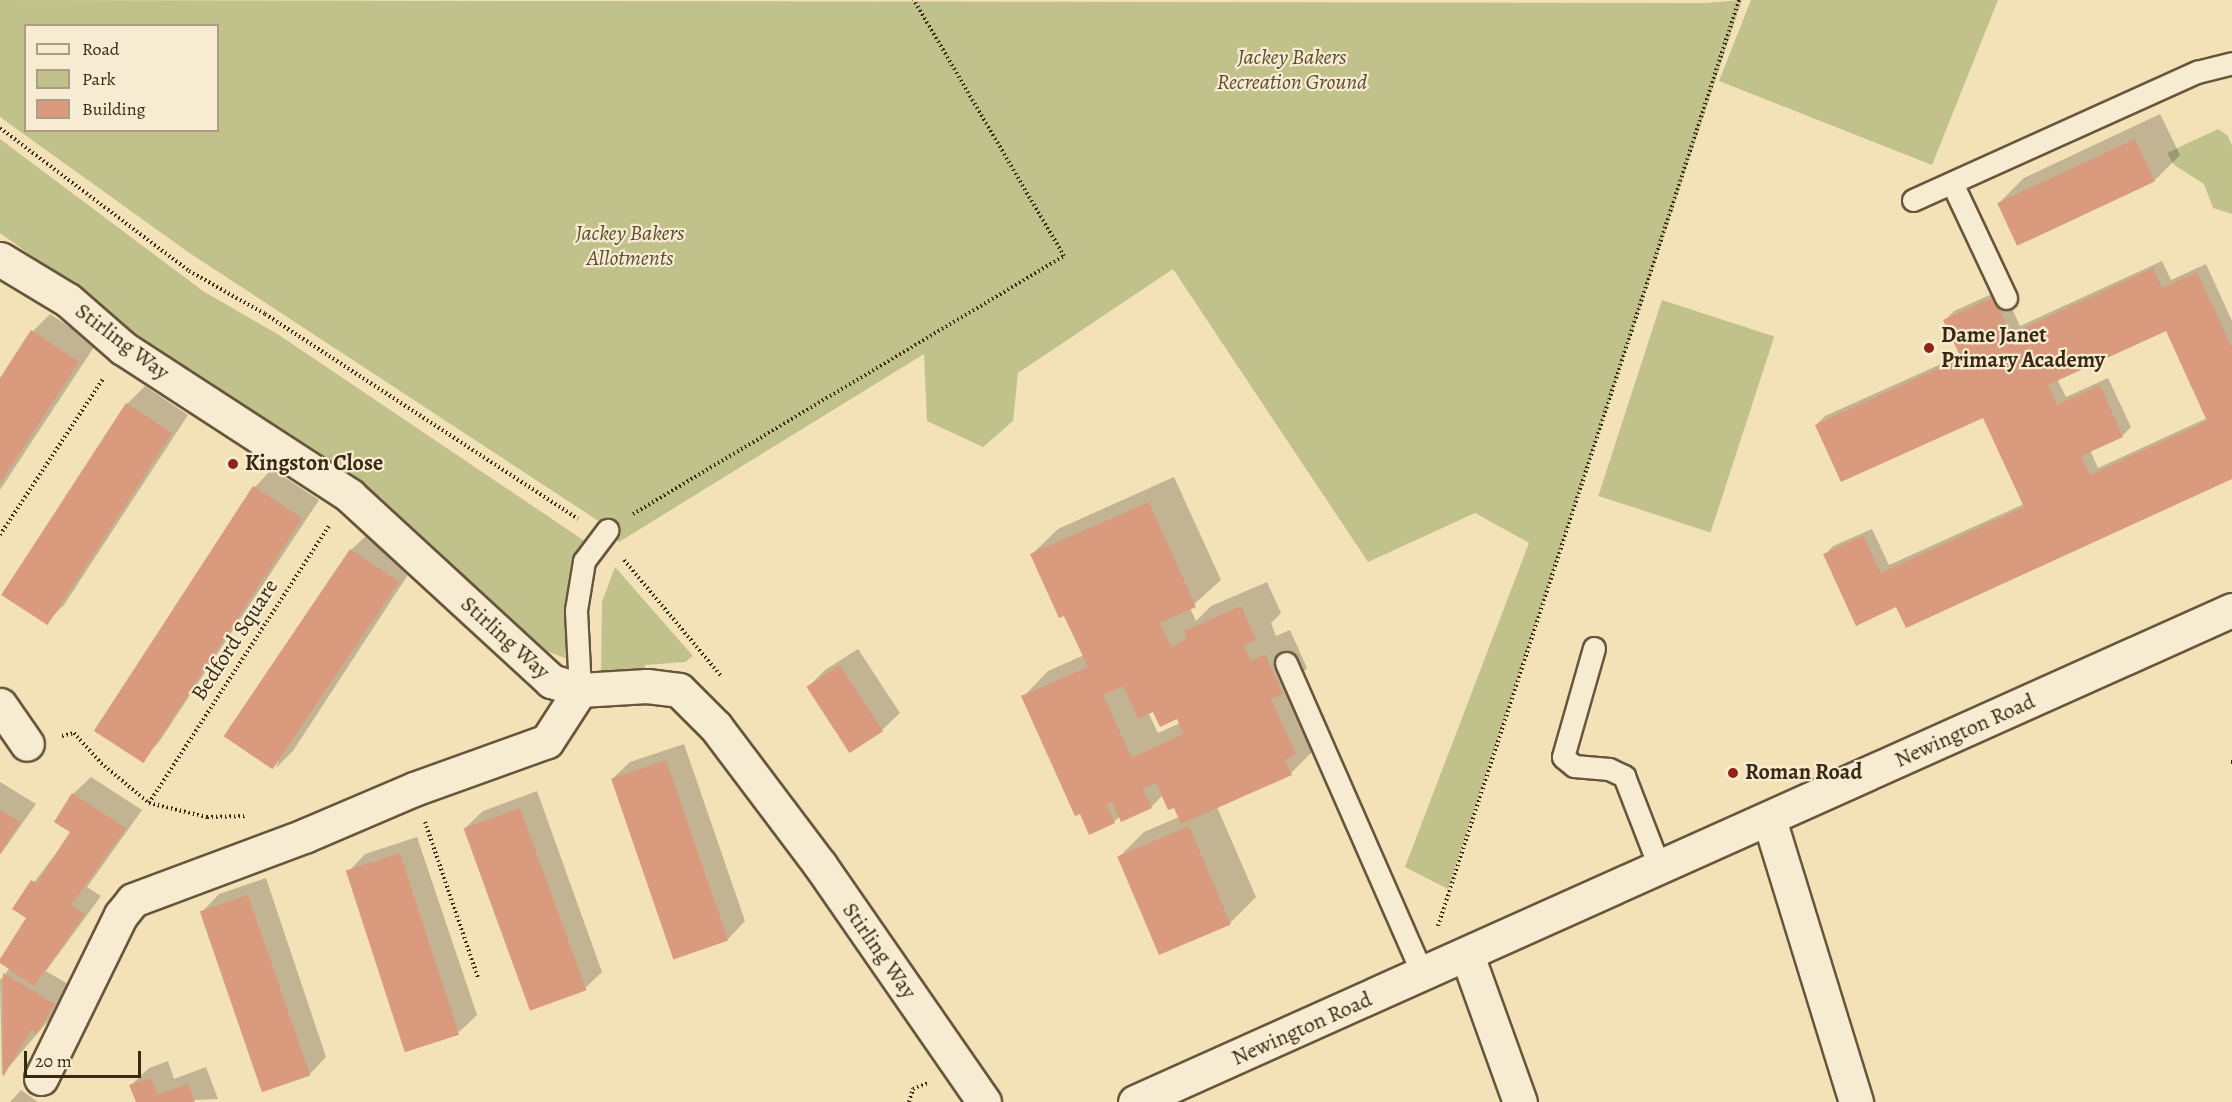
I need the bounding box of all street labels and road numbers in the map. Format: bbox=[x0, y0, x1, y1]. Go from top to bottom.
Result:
street label: Stirling Way bbox=[70, 298, 174, 386]
street label: Bedford Square bbox=[186, 574, 284, 706]
street label: Stirling Way bbox=[455, 591, 555, 685]
street label: Newington Road bbox=[1891, 688, 2039, 774]
street label: Stirling Way bbox=[836, 898, 922, 1004]
street label: Newington Road bbox=[1228, 986, 1376, 1072]

